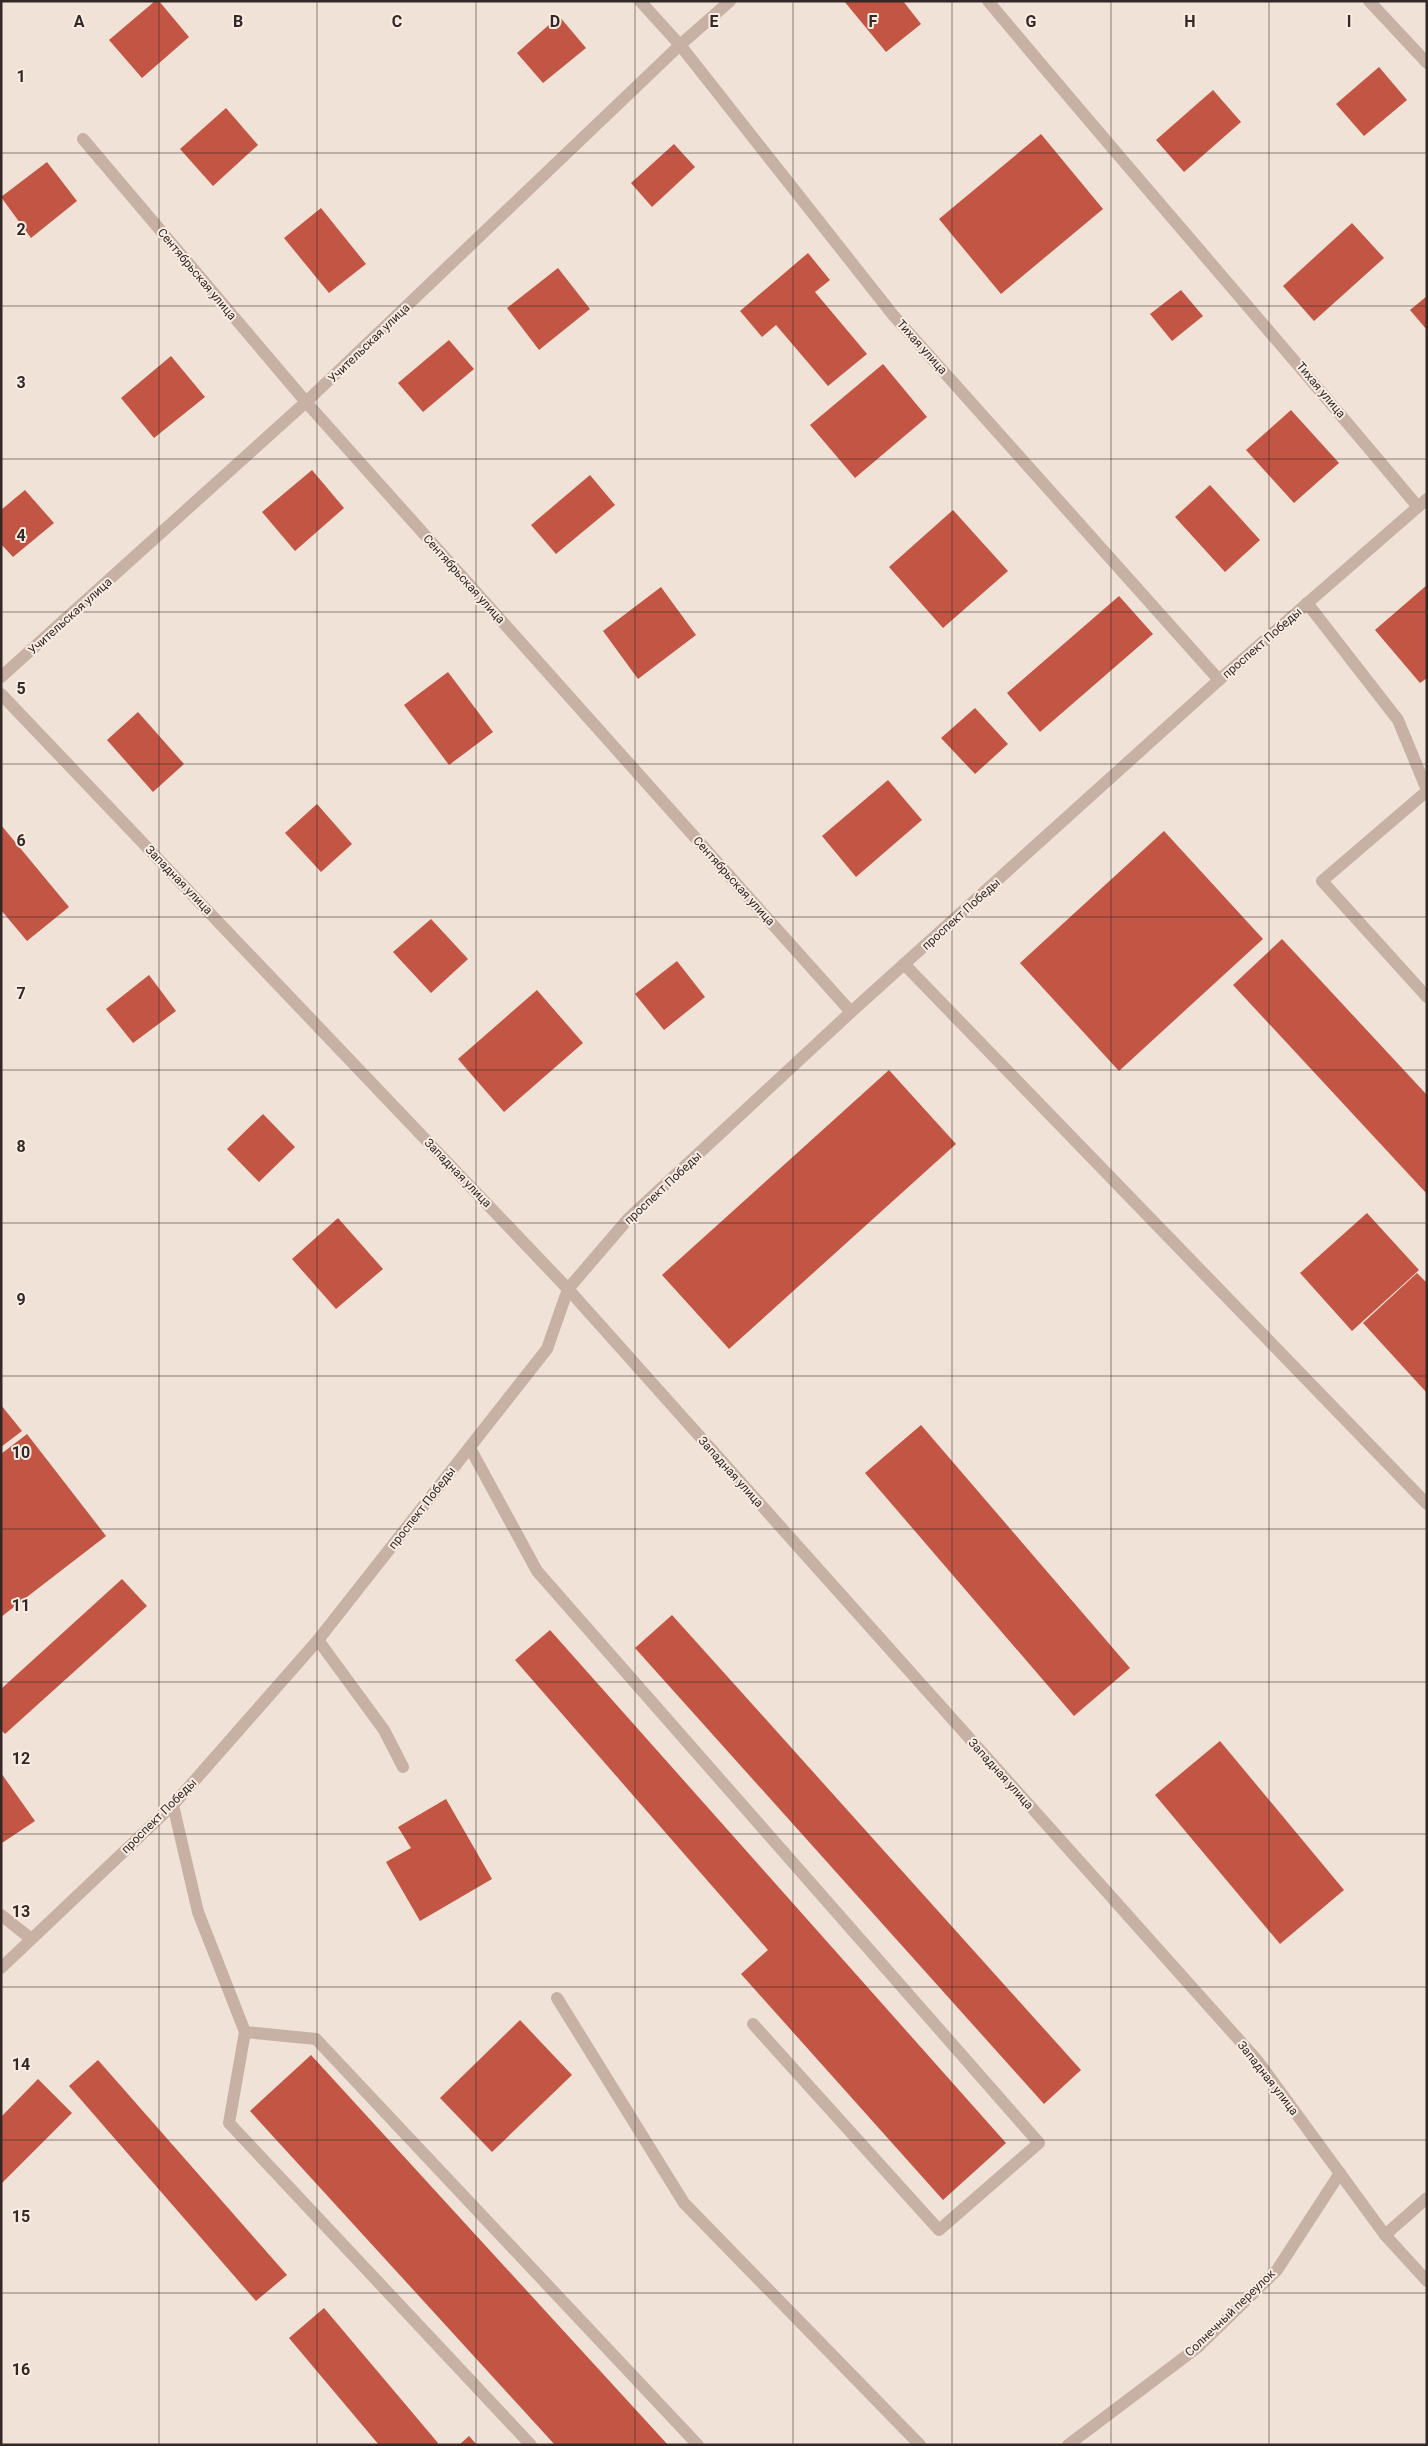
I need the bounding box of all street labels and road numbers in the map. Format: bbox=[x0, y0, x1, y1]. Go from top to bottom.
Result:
street label: Сентябрьская улица bbox=[155, 225, 239, 323]
street label: Учительская улица bbox=[325, 301, 413, 385]
street label: Тихая улица bbox=[894, 317, 950, 377]
street label: Тихая улица bbox=[1294, 359, 1348, 421]
street label: Сентябрьская улица bbox=[420, 532, 508, 626]
street label: Учительская улица bbox=[25, 575, 115, 657]
street label: проспект Победы bbox=[1220, 605, 1304, 681]
street label: Сентябрьская улица bbox=[690, 834, 778, 928]
street label: Западная улица bbox=[143, 843, 215, 917]
street label: проспект Победы bbox=[919, 875, 1003, 953]
street label: Западная улица bbox=[422, 1136, 494, 1210]
street label: проспект Победы bbox=[622, 1149, 704, 1227]
street label: Западная улица bbox=[696, 1434, 766, 1510]
street label: проспект Победы bbox=[386, 1464, 458, 1552]
street label: Западная улица bbox=[966, 1736, 1036, 1812]
street label: проспект Победы bbox=[119, 1776, 199, 1856]
street label: Западная улица bbox=[1235, 2038, 1301, 2118]
street label: Солнечный переулок bbox=[1182, 2266, 1278, 2360]

